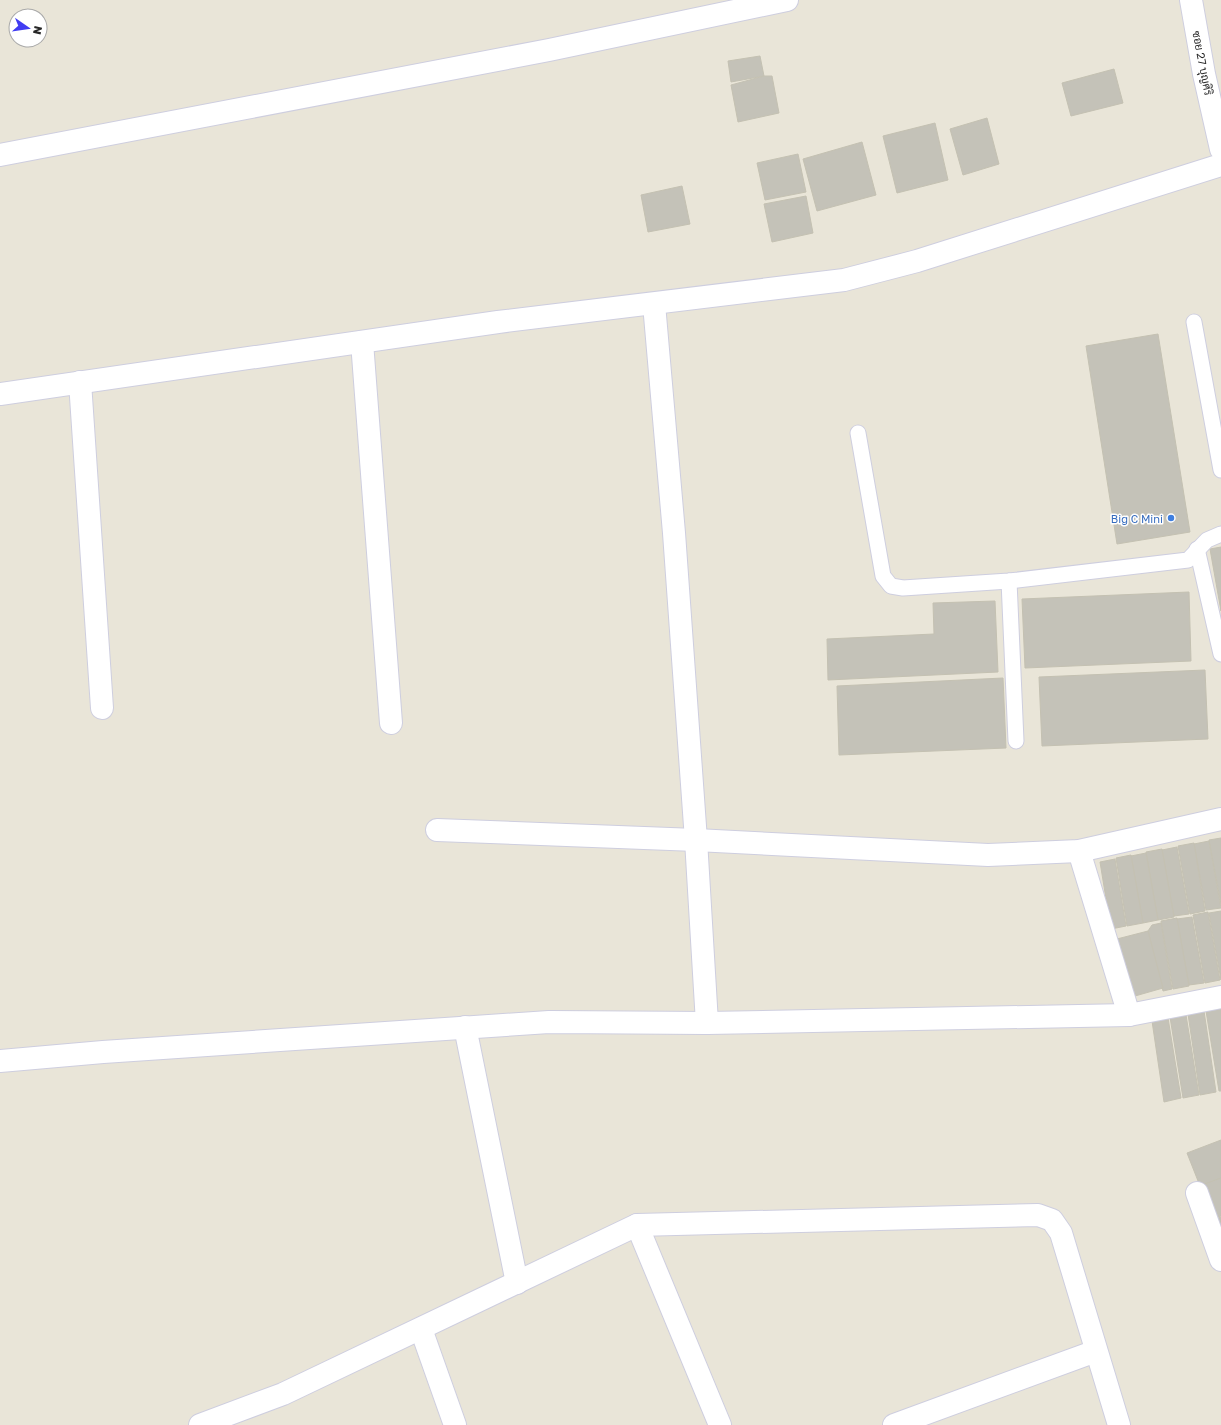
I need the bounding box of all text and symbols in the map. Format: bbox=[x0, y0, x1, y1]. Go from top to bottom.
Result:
north arrow bbox=[8, 8, 48, 48]
text: N bbox=[31, 25, 46, 36]
street label: ซอย 27 บุญศิริ bbox=[1187, 30, 1216, 97]
place label: Big C Mini bbox=[1111, 512, 1163, 525]
marker: Big C Mini bbox=[1166, 513, 1176, 523]

